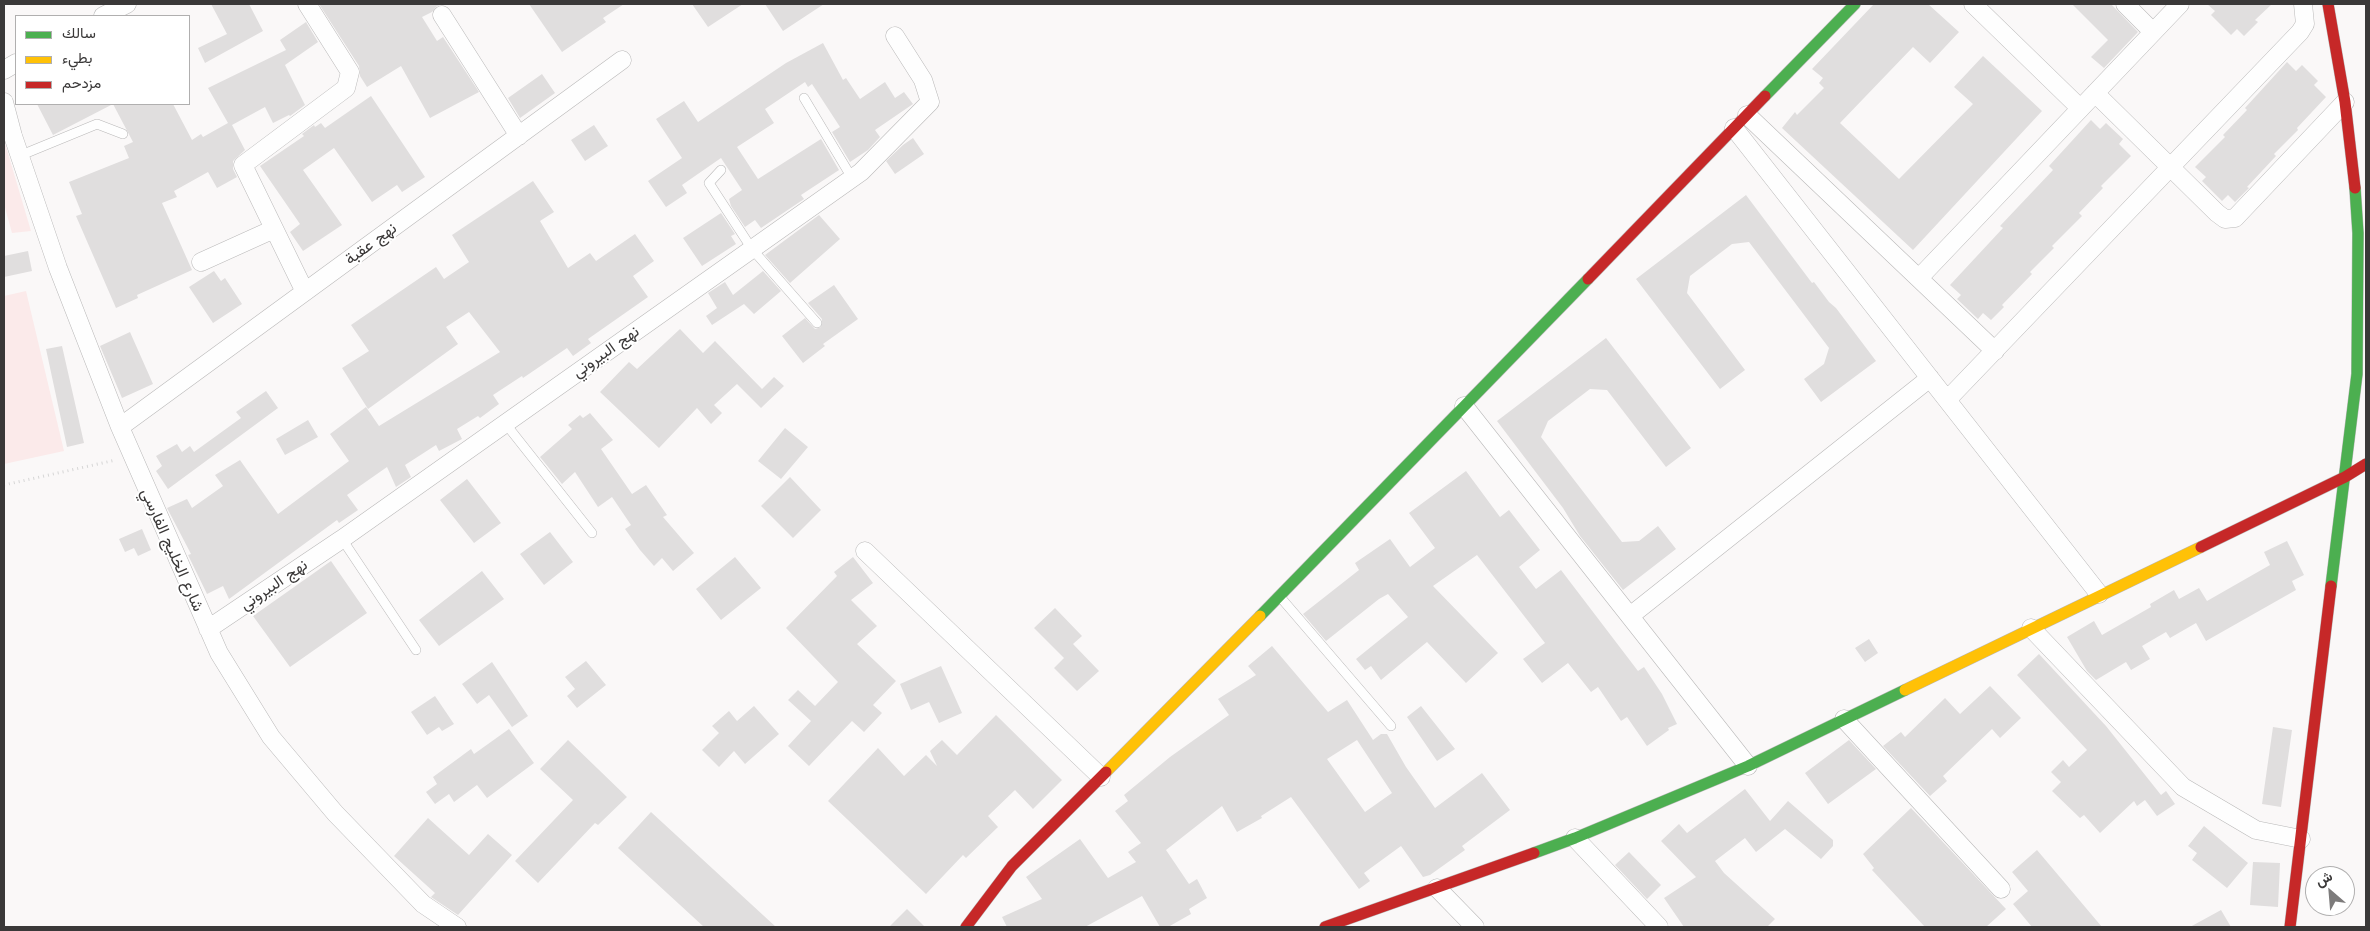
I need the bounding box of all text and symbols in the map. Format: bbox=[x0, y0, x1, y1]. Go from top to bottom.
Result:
legend bbox=[15, 15, 190, 105]
text: سالك bbox=[62, 24, 96, 42]
text: بطيء bbox=[62, 49, 92, 67]
text: مزدحم bbox=[62, 74, 101, 92]
street label: نهج عقبة bbox=[341, 219, 401, 269]
street label: نهج البيروني bbox=[569, 322, 643, 382]
street label: شارع الخليج الفارسي bbox=[136, 485, 208, 615]
street label: نهج البيروني bbox=[237, 555, 311, 615]
north arrow bbox=[2305, 866, 2355, 916]
text: ش bbox=[2313, 868, 2335, 889]

